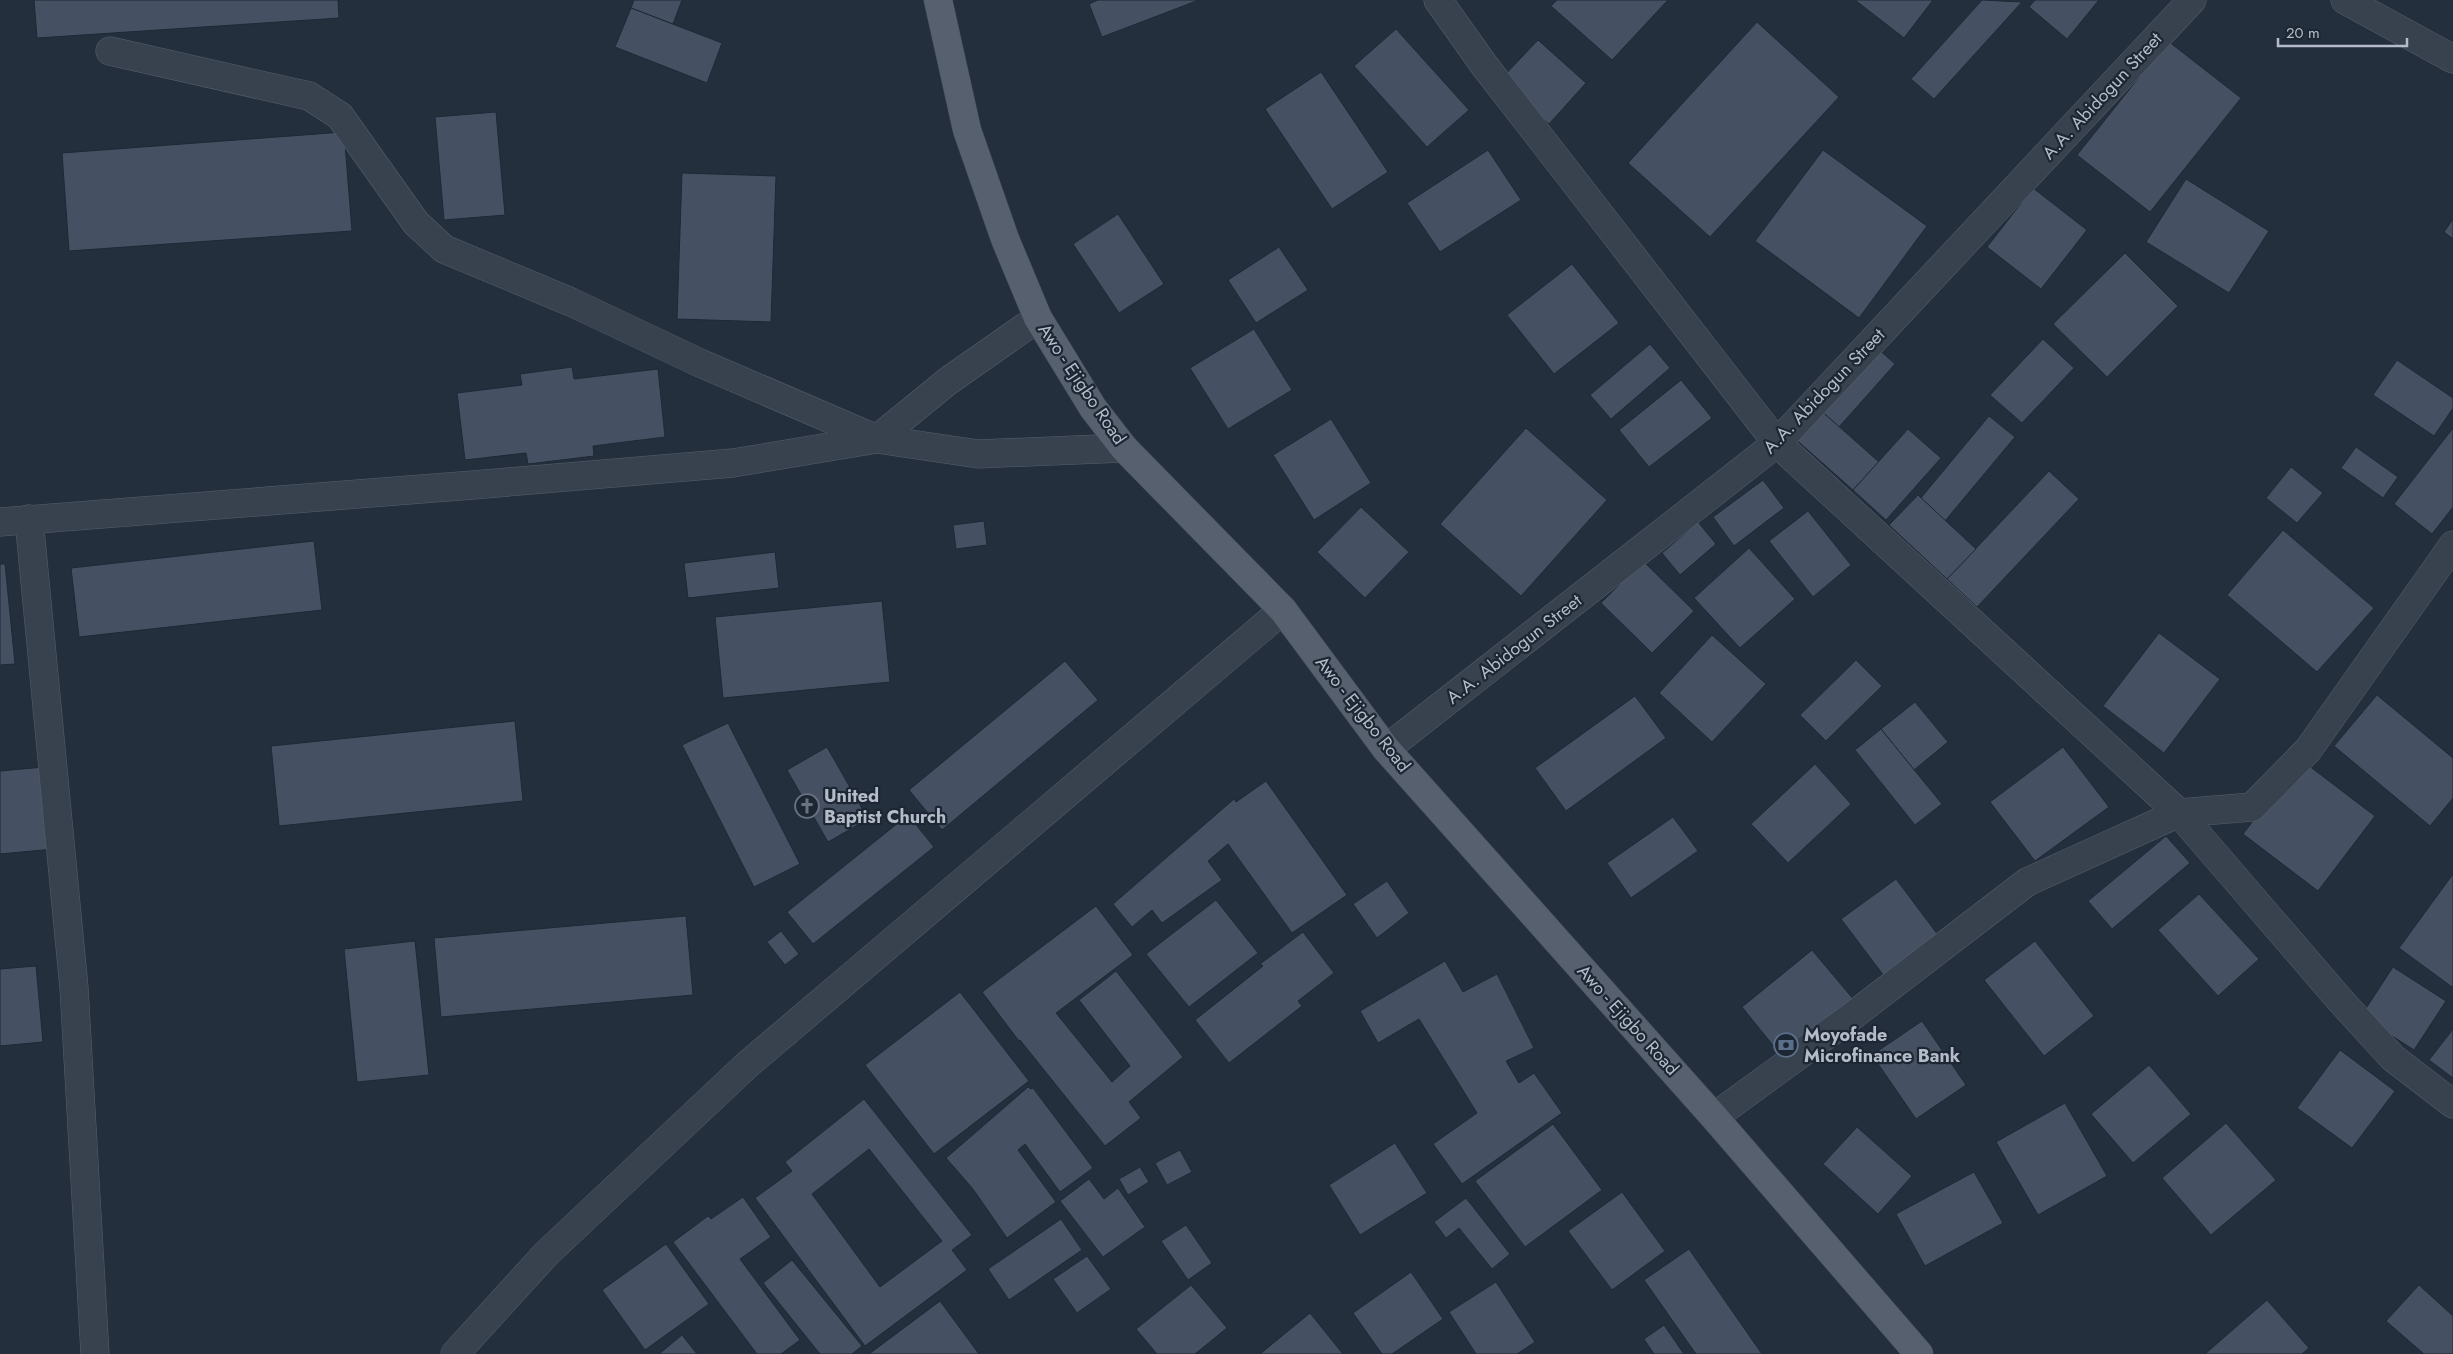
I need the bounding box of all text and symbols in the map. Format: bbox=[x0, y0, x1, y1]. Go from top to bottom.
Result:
scale bar bbox=[2278, 15, 2407, 47]
text: 20 m bbox=[2286, 22, 2320, 44]
street label: A.A. Abidogun Street bbox=[2036, 26, 2168, 165]
street label: Awo - Ejigbo Road bbox=[1032, 318, 1132, 450]
street label: A.A. Abidogun Street bbox=[1757, 322, 1891, 460]
street label: A.A. Abidogun Street bbox=[1441, 587, 1588, 710]
street label: Awo - Ejigbo Road bbox=[1309, 650, 1417, 778]
place label: United Baptist Church bbox=[824, 783, 946, 830]
church icon: United Baptist Church bbox=[794, 793, 820, 819]
street label: Awo - Ejigbo Road bbox=[1571, 959, 1685, 1081]
place label: Moyofade Microfinance Bank bbox=[1804, 1022, 1961, 1069]
bank icon: Moyofade Microfinance Bank bbox=[1773, 1032, 1799, 1058]

